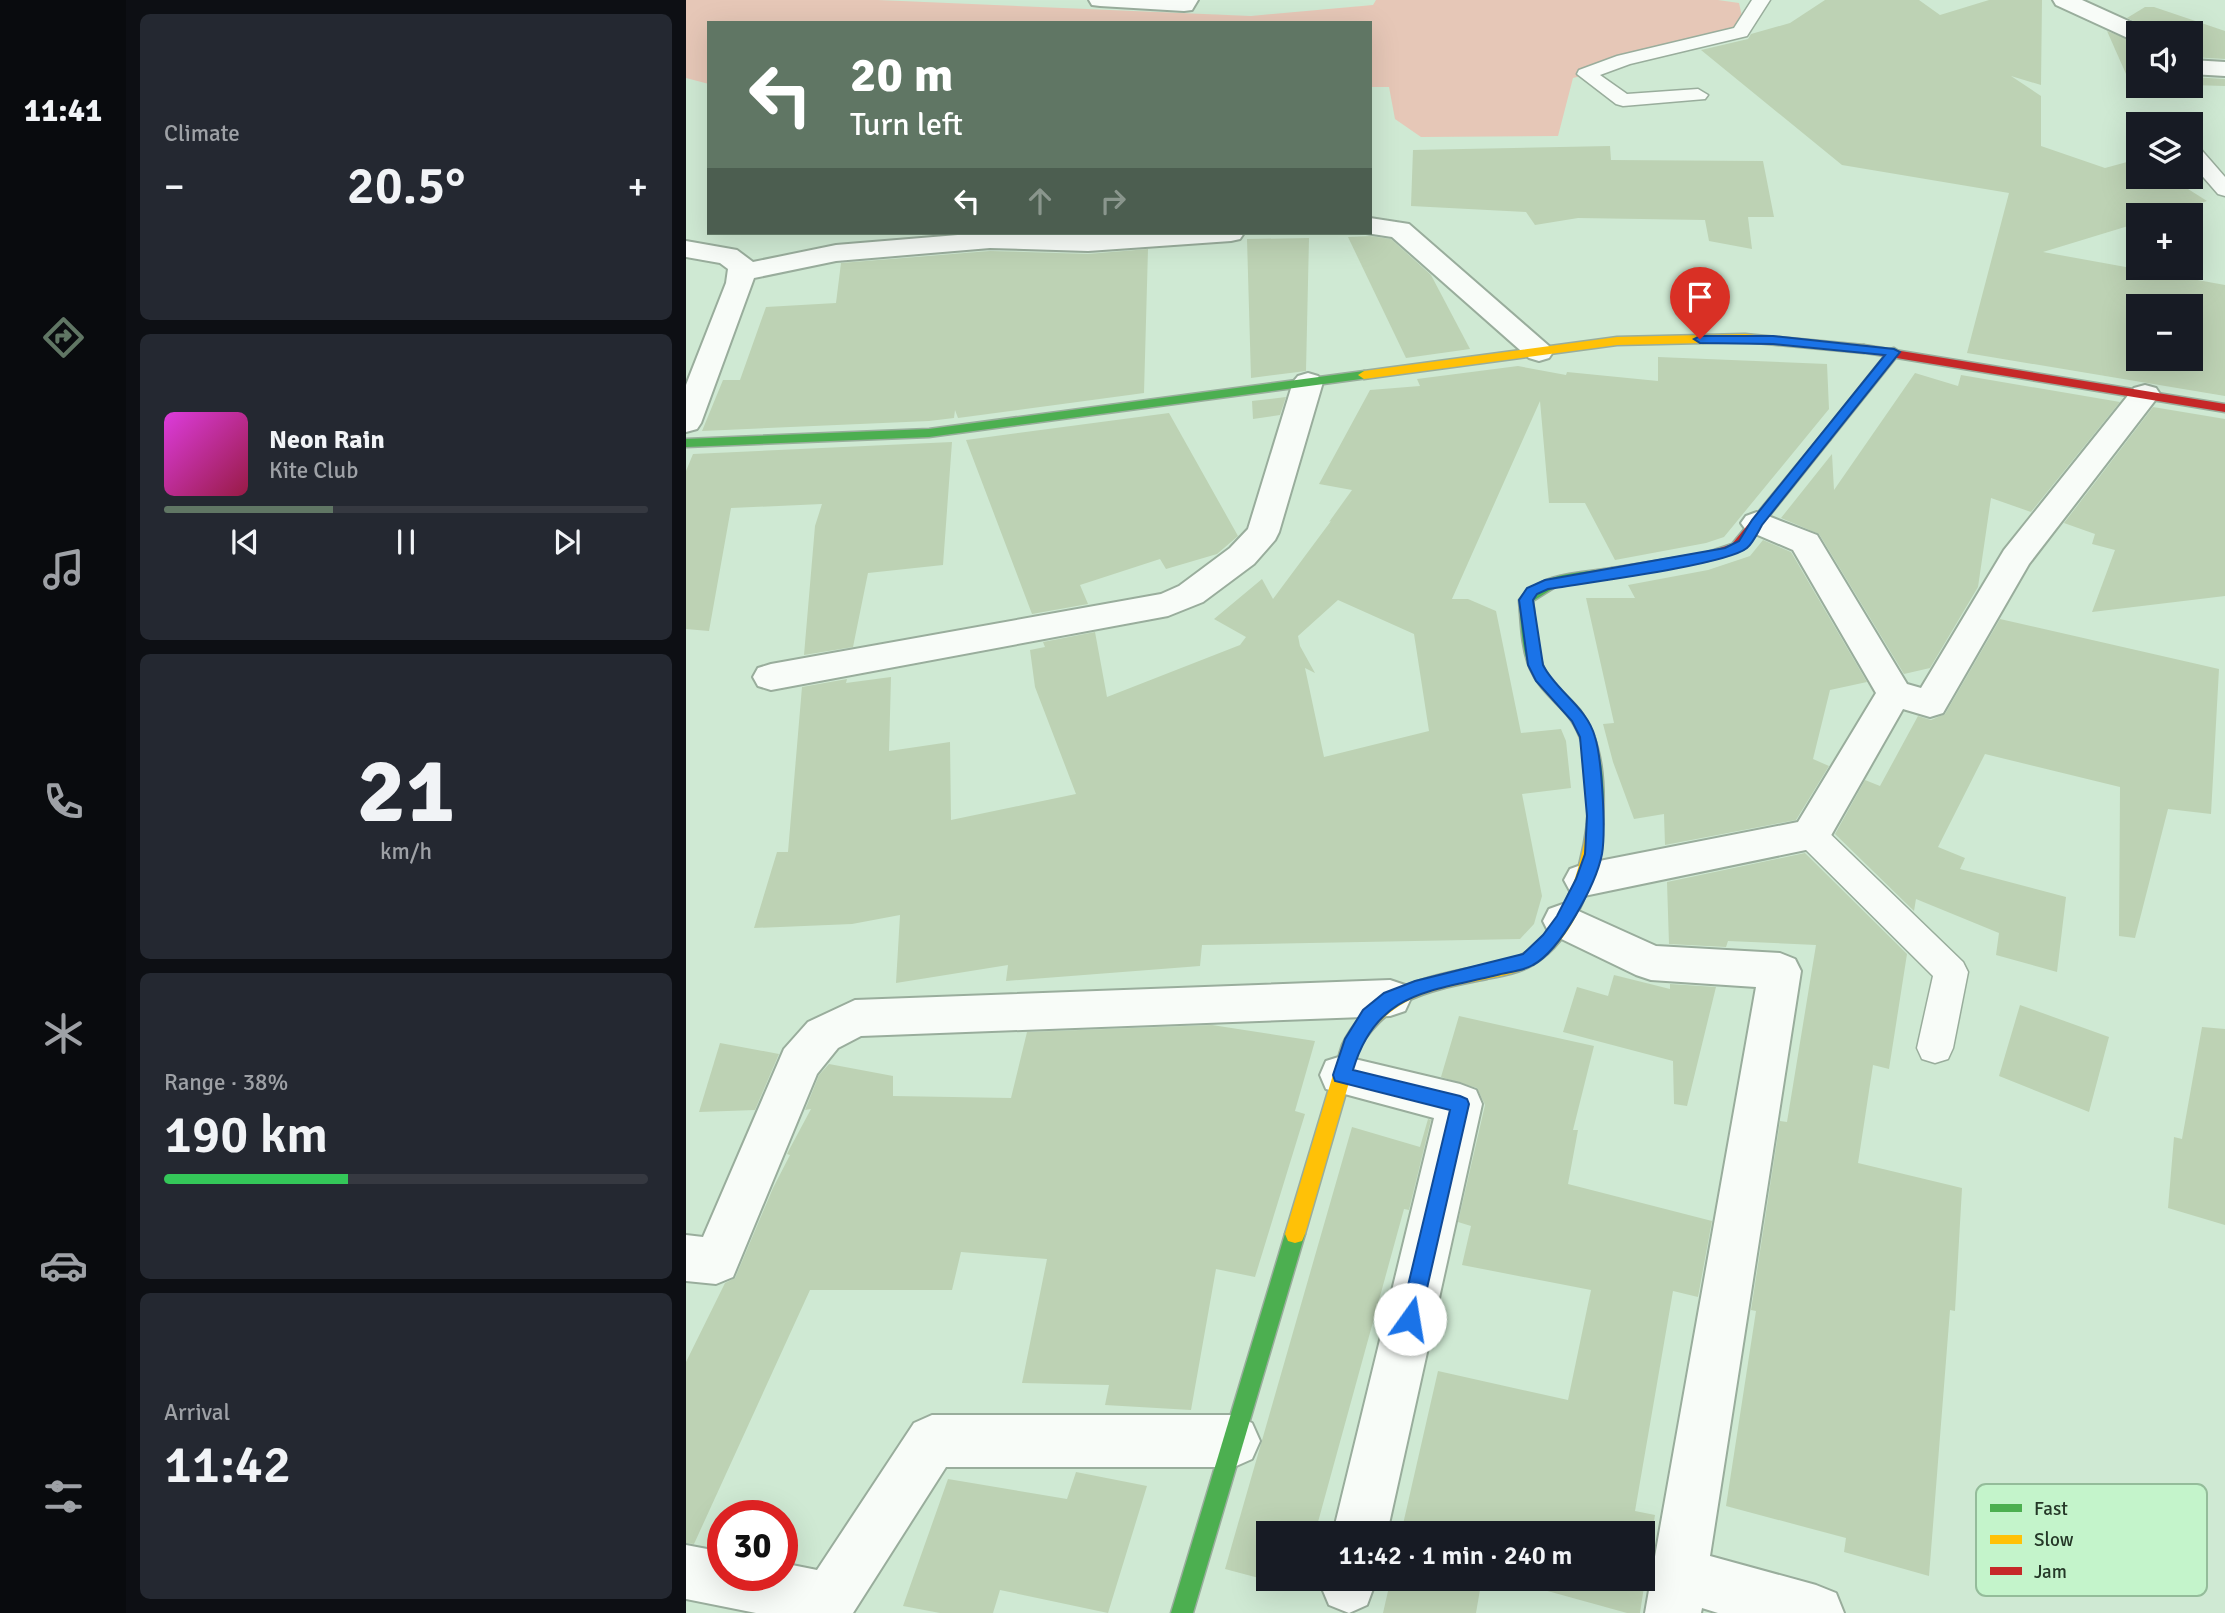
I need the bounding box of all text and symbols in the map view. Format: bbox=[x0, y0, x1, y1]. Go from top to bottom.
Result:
map controls bbox=[2126, 21, 2203, 371]
button: sound bbox=[2126, 21, 2203, 98]
text: 20 m bbox=[850, 45, 953, 105]
icon: left bbox=[735, 49, 826, 140]
text: 11:41 bbox=[24, 91, 102, 130]
text: Turn left bbox=[850, 105, 963, 144]
button: layers bbox=[2126, 112, 2203, 189]
text: Climate bbox=[164, 119, 240, 148]
text: 20.5° bbox=[347, 154, 465, 218]
text: − bbox=[164, 163, 185, 210]
text: + bbox=[627, 163, 648, 210]
icon: left bbox=[948, 182, 986, 220]
icon: ahead bbox=[1021, 182, 1059, 220]
icon: right bbox=[1094, 182, 1132, 220]
button: + bbox=[2126, 203, 2203, 280]
pin bbox=[1670, 267, 1730, 339]
icon: arrive bbox=[1681, 278, 1719, 316]
button: − bbox=[2126, 294, 2203, 371]
icon: directions bbox=[39, 313, 88, 362]
text: Neon Rain bbox=[269, 424, 385, 456]
text: Kite Club bbox=[269, 456, 358, 485]
icon: previous bbox=[226, 523, 264, 561]
icon: pause bbox=[387, 523, 425, 561]
icon: next bbox=[548, 523, 586, 561]
icon: music bbox=[39, 545, 88, 594]
text: 21 bbox=[357, 735, 455, 848]
icon: phone bbox=[39, 777, 88, 826]
text: km/h bbox=[380, 837, 432, 866]
icon: climate bbox=[39, 1009, 88, 1058]
text: Range · 38% bbox=[164, 1068, 288, 1097]
text: 190 km bbox=[164, 1103, 328, 1167]
icon: car bbox=[39, 1241, 88, 1290]
position arrow bbox=[1373, 1282, 1447, 1356]
text: Arrival bbox=[164, 1398, 230, 1427]
text: 11:42 bbox=[164, 1433, 291, 1497]
icon: filters bbox=[39, 1472, 88, 1521]
legend bbox=[1976, 1484, 2207, 1596]
text: Fast bbox=[2034, 1497, 2068, 1521]
speed limit sign: 30 bbox=[707, 1500, 798, 1591]
text: Slow bbox=[2034, 1528, 2074, 1552]
text: 11:42 · 1 min · 240 m bbox=[1339, 1540, 1572, 1572]
text: Jam bbox=[2034, 1560, 2067, 1584]

